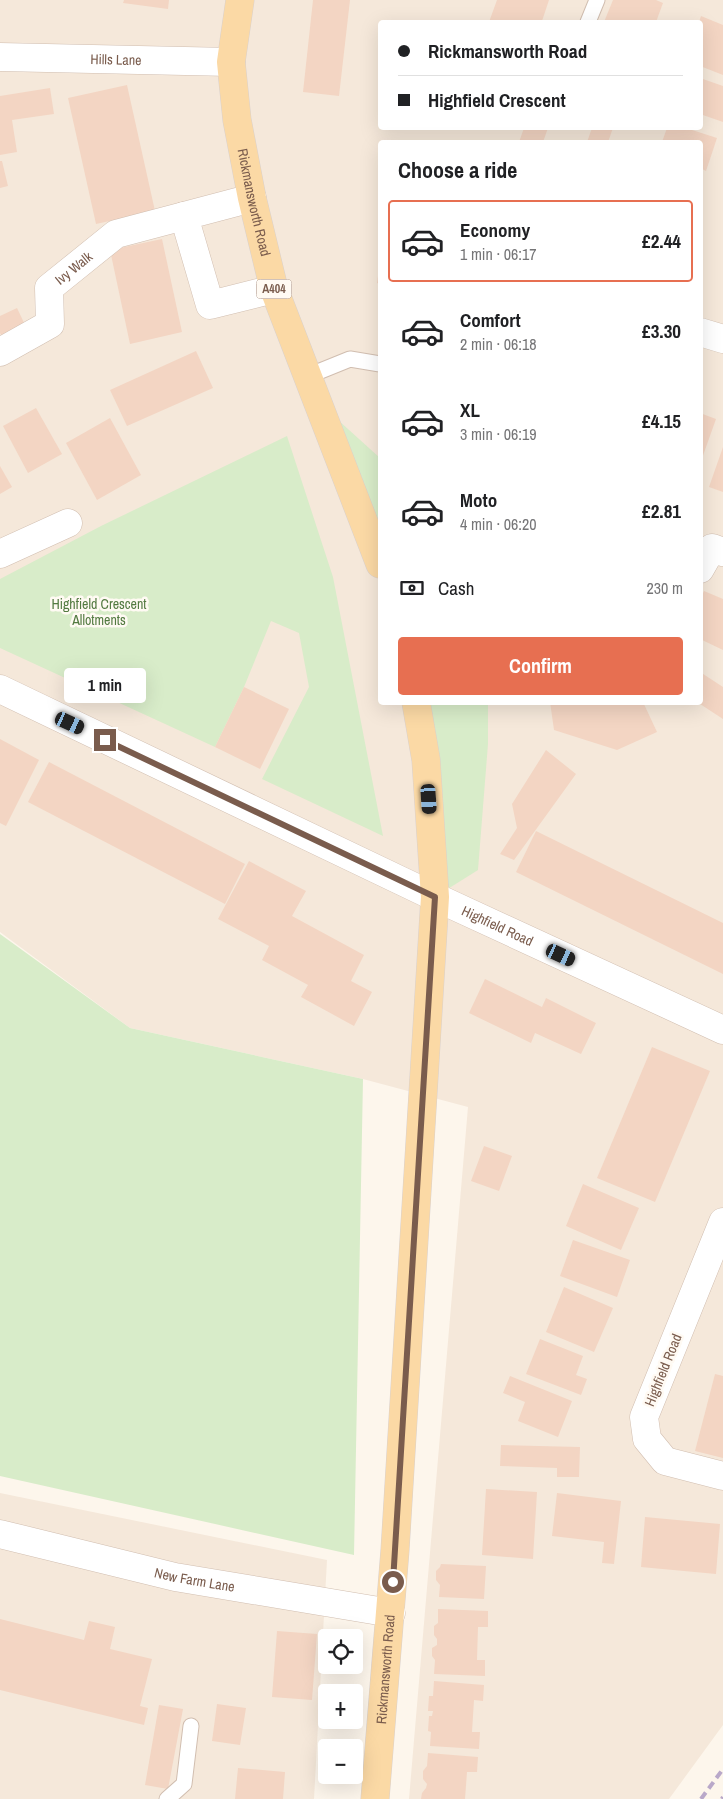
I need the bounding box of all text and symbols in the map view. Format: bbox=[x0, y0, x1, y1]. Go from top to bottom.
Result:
text: Rickmansworth Road bbox=[428, 38, 587, 64]
street label: Hills Lane bbox=[90, 50, 142, 69]
text: Highfield Crescent bbox=[428, 87, 566, 113]
street label: Rickmansworth Road bbox=[234, 147, 275, 258]
text: Choose a ride bbox=[398, 155, 517, 185]
text: Economy bbox=[460, 217, 530, 243]
icon: car bbox=[400, 219, 445, 264]
text: £2.44 bbox=[642, 228, 681, 254]
text: 1 min · 06:17 bbox=[460, 243, 537, 265]
street label: Ivy Walk bbox=[51, 247, 96, 289]
road number: A404 bbox=[256, 280, 292, 298]
text: Comfort bbox=[460, 307, 521, 333]
icon: car bbox=[400, 309, 445, 354]
text: £3.30 bbox=[642, 318, 681, 344]
text: 2 min · 06:18 bbox=[460, 333, 537, 355]
text: XL bbox=[460, 397, 480, 423]
icon: car bbox=[400, 399, 445, 444]
text: £4.15 bbox=[642, 408, 681, 434]
text: 3 min · 06:19 bbox=[460, 423, 537, 445]
text: Moto bbox=[460, 487, 497, 513]
icon: car bbox=[400, 489, 445, 534]
text: £2.81 bbox=[642, 498, 681, 524]
text: 4 min · 06:20 bbox=[460, 513, 537, 535]
icon: cash bbox=[398, 574, 426, 602]
text: Cash bbox=[438, 575, 474, 601]
text: 230 m bbox=[647, 577, 683, 599]
park label: Highfield Crescent Allotments bbox=[51, 595, 147, 629]
button: Confirm bbox=[398, 637, 683, 695]
callout: 1 min bbox=[64, 668, 146, 702]
text: 1 min bbox=[88, 674, 122, 696]
car bbox=[53, 710, 86, 736]
route end bbox=[94, 729, 116, 751]
car bbox=[420, 784, 437, 814]
street label: Highfield Road bbox=[459, 902, 536, 950]
car bbox=[544, 942, 577, 968]
street label: Highfield Road bbox=[640, 1331, 686, 1409]
street label: New Farm Lane bbox=[153, 1563, 236, 1596]
route start bbox=[382, 1571, 404, 1593]
street label: Rickmansworth Road bbox=[372, 1614, 399, 1725]
map controls bbox=[318, 1629, 363, 1784]
button: locate bbox=[318, 1629, 363, 1674]
button: + bbox=[318, 1684, 363, 1729]
button: − bbox=[318, 1739, 363, 1784]

